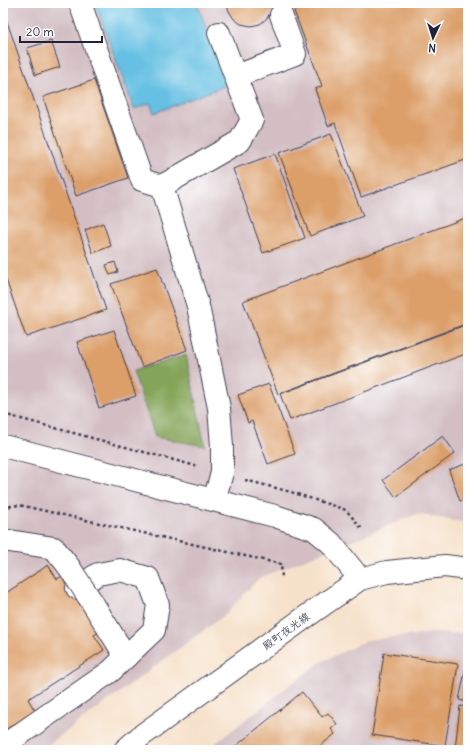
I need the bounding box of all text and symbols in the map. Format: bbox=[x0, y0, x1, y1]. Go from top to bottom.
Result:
scale bar bbox=[20, 18, 102, 44]
north arrow bbox=[413, 18, 453, 58]
text: 20 m bbox=[26, 24, 54, 39]
text: N bbox=[428, 41, 437, 55]
street label: 殿町夜光線 bbox=[260, 609, 312, 653]

